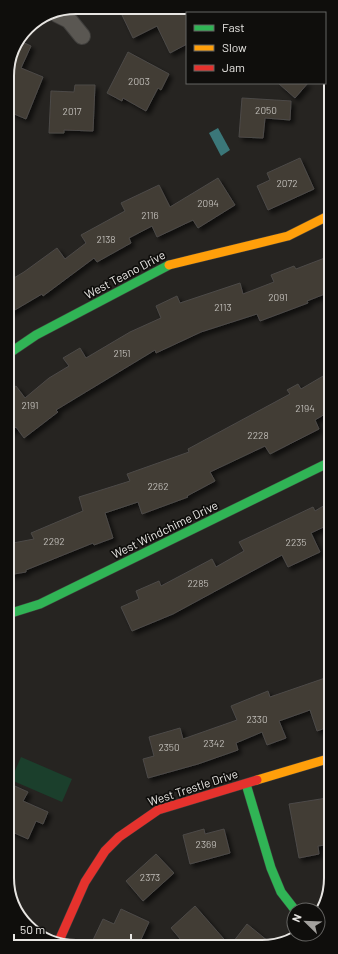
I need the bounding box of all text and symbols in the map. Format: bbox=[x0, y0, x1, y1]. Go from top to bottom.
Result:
legend bbox=[186, 12, 326, 84]
text: Fast bbox=[222, 20, 245, 34]
text: Slow bbox=[222, 40, 247, 54]
text: Jam bbox=[222, 60, 245, 74]
house number: 2003 bbox=[128, 75, 150, 87]
house number: 2050 bbox=[255, 104, 277, 116]
house number: 2017 bbox=[63, 105, 82, 117]
house number: 2072 bbox=[276, 177, 298, 189]
house number: 2094 bbox=[197, 197, 219, 209]
house number: 2116 bbox=[141, 209, 159, 221]
house number: 2138 bbox=[96, 233, 116, 245]
street label: West Teano Drive bbox=[82, 247, 167, 301]
house number: 2091 bbox=[268, 291, 288, 303]
house number: 2113 bbox=[214, 301, 232, 313]
house number: 2151 bbox=[113, 347, 131, 359]
house number: 2191 bbox=[21, 399, 39, 411]
house number: 2194 bbox=[295, 402, 315, 414]
house number: 2228 bbox=[247, 429, 269, 441]
house number: 2262 bbox=[147, 480, 169, 492]
street label: West Windchime Drive bbox=[109, 497, 220, 561]
house number: 2292 bbox=[43, 535, 65, 547]
house number: 2235 bbox=[286, 536, 306, 548]
house number: 2285 bbox=[187, 577, 209, 589]
house number: 2330 bbox=[246, 713, 268, 725]
house number: 2342 bbox=[203, 737, 225, 749]
house number: 2350 bbox=[158, 741, 180, 753]
street label: West Trestle Drive bbox=[146, 766, 240, 808]
house number: 2369 bbox=[196, 838, 216, 850]
house number: 2373 bbox=[140, 871, 160, 883]
north arrow bbox=[286, 902, 326, 942]
text: N bbox=[289, 912, 304, 924]
scale bar bbox=[14, 916, 131, 942]
text: 50 m bbox=[20, 922, 45, 936]

